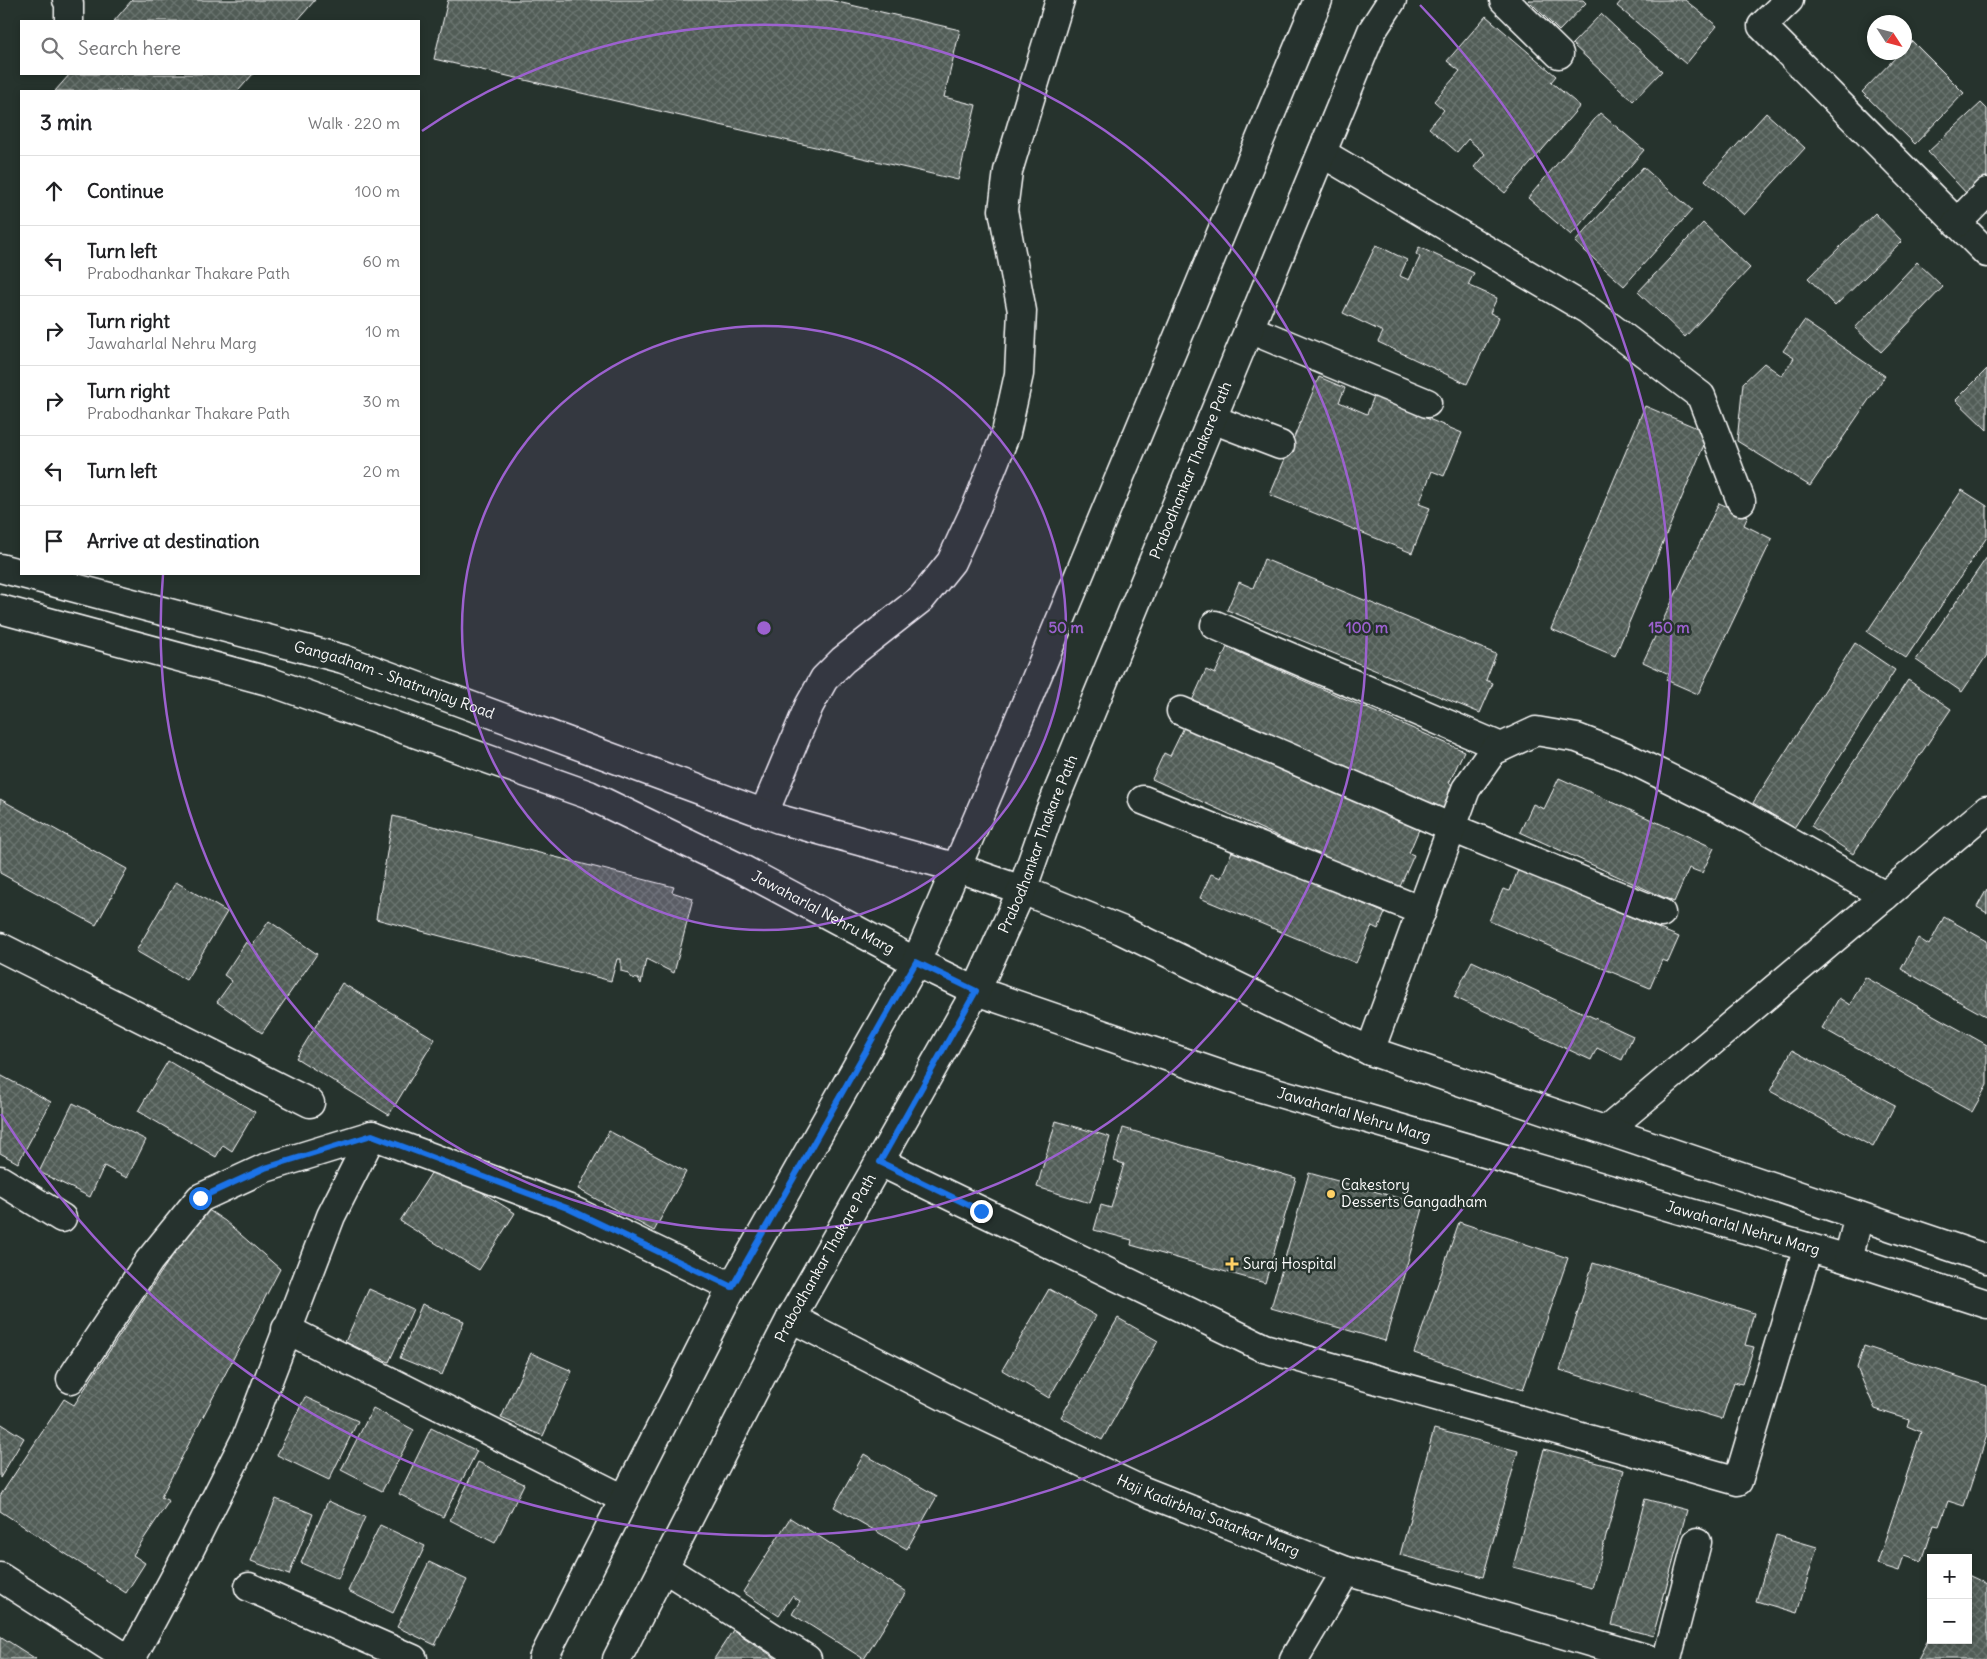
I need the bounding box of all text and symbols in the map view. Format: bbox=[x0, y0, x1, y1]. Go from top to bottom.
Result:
north arrow bbox=[1867, 15, 1912, 60]
search box bbox=[20, 20, 420, 75]
icon: search bbox=[38, 34, 66, 62]
text: Search here bbox=[78, 36, 181, 60]
text: 3 min bbox=[40, 109, 92, 136]
text: Walk · 220 m bbox=[308, 113, 400, 133]
icon: ahead bbox=[40, 177, 68, 205]
text: Continue bbox=[87, 179, 164, 203]
text: 100 m bbox=[355, 181, 400, 201]
text: Turn left bbox=[87, 239, 157, 263]
icon: left bbox=[40, 247, 68, 275]
text: 60 m bbox=[362, 251, 400, 271]
text: Prabodhankar Thakare Path bbox=[87, 263, 290, 283]
text: Turn right bbox=[87, 309, 170, 333]
icon: right bbox=[40, 317, 68, 345]
text: 10 m bbox=[365, 321, 400, 341]
text: Jawaharlal Nehru Marg bbox=[87, 333, 257, 353]
street label: Prabodhankar Thakare Path bbox=[1145, 378, 1235, 562]
text: Turn right bbox=[87, 379, 170, 403]
icon: right bbox=[40, 387, 68, 415]
text: 30 m bbox=[363, 391, 400, 411]
text: Prabodhankar Thakare Path bbox=[87, 403, 290, 423]
icon: left bbox=[40, 457, 68, 485]
text: Turn left bbox=[87, 459, 157, 483]
text: 20 m bbox=[363, 461, 400, 481]
icon: arrive bbox=[40, 527, 68, 555]
text: Arrive at destination bbox=[87, 529, 260, 553]
text: 50 m bbox=[1048, 618, 1084, 637]
text: 100 m bbox=[1346, 618, 1388, 637]
text: 150 m bbox=[1648, 618, 1690, 637]
centre of rings bbox=[755, 619, 773, 637]
street label: Gangadham - Shatrunjay Road bbox=[292, 636, 497, 723]
street label: Prabodhankar Thakare Path bbox=[994, 752, 1081, 936]
street label: Jawaharlal Nehru Marg bbox=[749, 866, 898, 958]
street label: Jawaharlal Nehru Marg bbox=[1275, 1083, 1433, 1146]
street label: Prabodhankar Thakare Path bbox=[770, 1170, 880, 1345]
place label: Cakestory Desserts Gangadham bbox=[1341, 1175, 1487, 1211]
route start bbox=[189, 1187, 212, 1210]
marker: Cakestory Desserts Gangadham bbox=[1325, 1188, 1337, 1200]
street label: Jawaharlal Nehru Marg bbox=[1664, 1196, 1822, 1259]
route end bbox=[970, 1200, 993, 1223]
place label: Suraj Hospital bbox=[1243, 1254, 1336, 1273]
marker: Suraj Hospital bbox=[1225, 1257, 1239, 1271]
street label: Haji Kadirbhai Satarkar Marg bbox=[1114, 1470, 1303, 1561]
map controls bbox=[1927, 1554, 1972, 1644]
button: + bbox=[1927, 1554, 1972, 1599]
button: − bbox=[1927, 1599, 1972, 1644]

